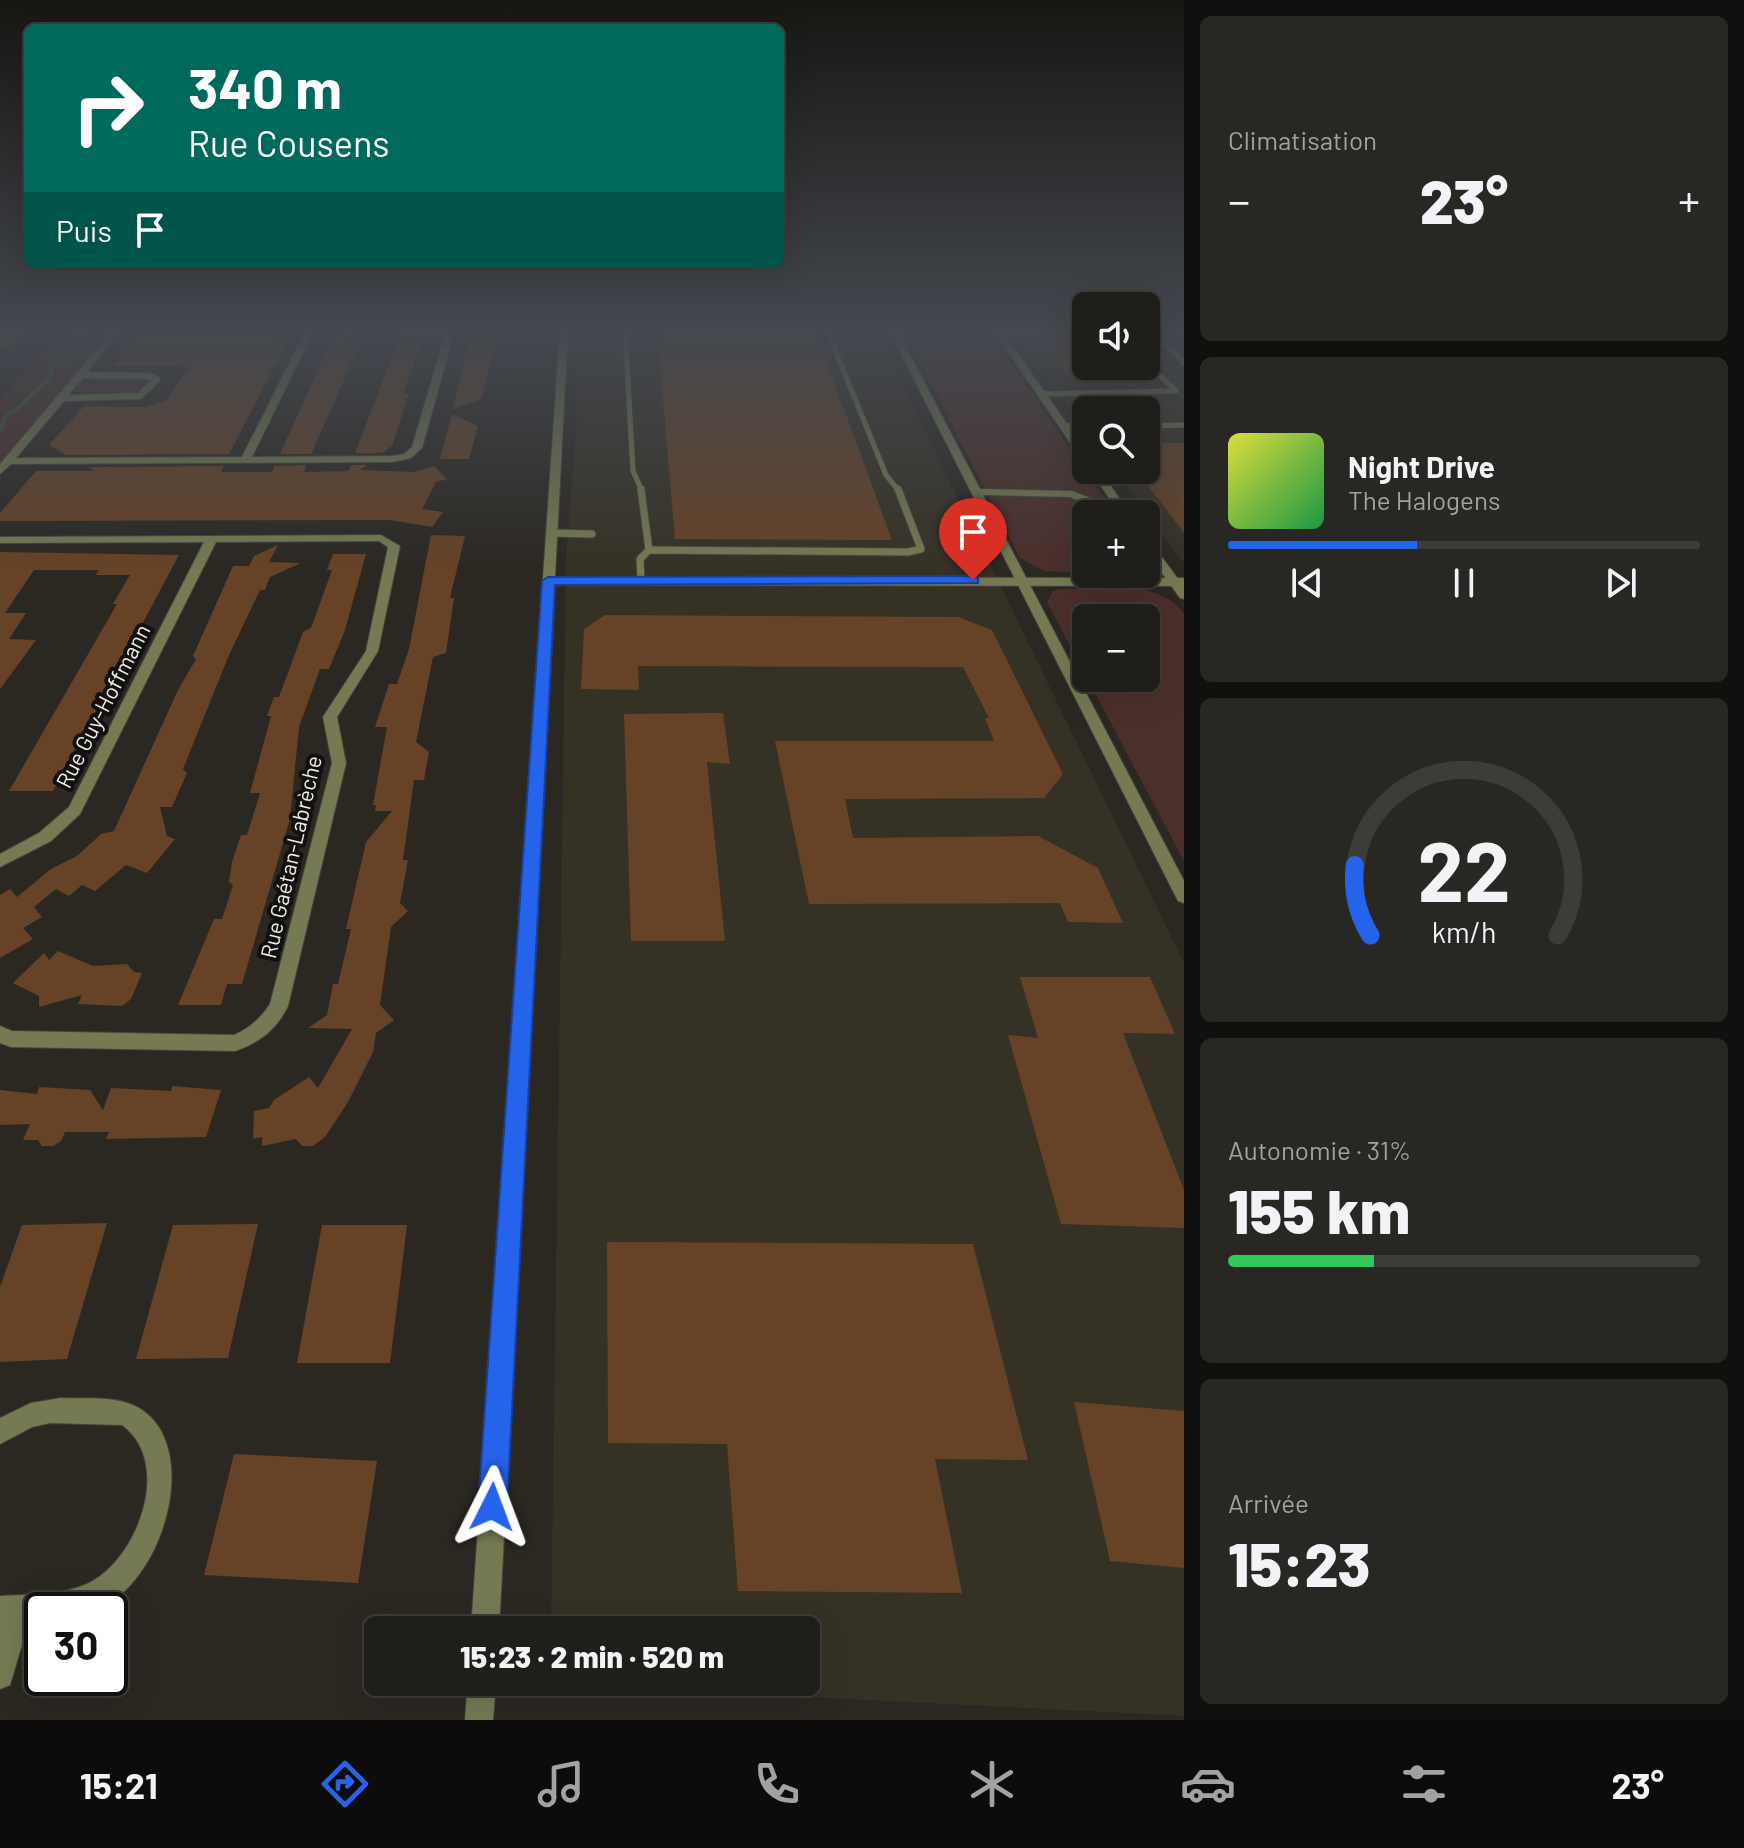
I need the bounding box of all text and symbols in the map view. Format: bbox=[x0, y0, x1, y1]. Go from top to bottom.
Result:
text: 340 m bbox=[188, 53, 342, 120]
icon: right bbox=[56, 56, 160, 160]
text: Rue Cousens bbox=[188, 121, 390, 164]
text: Climatisation bbox=[1228, 124, 1377, 155]
text: 23° bbox=[1420, 164, 1508, 236]
text: − bbox=[1228, 173, 1250, 226]
text: + bbox=[1678, 173, 1700, 226]
icon: arrive bbox=[128, 208, 172, 252]
text: Puis bbox=[56, 212, 112, 248]
map controls bbox=[1072, 292, 1160, 692]
button: sound bbox=[1072, 292, 1160, 380]
button: search bbox=[1072, 396, 1160, 484]
text: Night Drive bbox=[1348, 448, 1495, 484]
text: The Halogens bbox=[1348, 484, 1500, 515]
pin bbox=[939, 498, 1007, 580]
button: + bbox=[1072, 500, 1160, 588]
icon: arrive bbox=[951, 510, 995, 554]
icon: previous bbox=[1285, 561, 1329, 605]
icon: pause bbox=[1442, 561, 1486, 605]
icon: next bbox=[1599, 561, 1643, 605]
button: − bbox=[1072, 604, 1160, 692]
street label: Rue Guy-Hoffmann bbox=[50, 619, 155, 792]
street label: Rue Gaétan-Labrèche bbox=[254, 753, 326, 961]
text: 22 bbox=[1417, 819, 1511, 919]
text: km/h bbox=[1432, 914, 1496, 949]
text: Autonomie · 31% bbox=[1228, 1134, 1411, 1165]
text: 155 km bbox=[1228, 1174, 1410, 1246]
position arrow bbox=[450, 1465, 534, 1549]
text: Arrivée bbox=[1228, 1487, 1309, 1518]
text: 15:23 bbox=[1228, 1527, 1370, 1599]
speed limit sign: 30 bbox=[24, 1592, 128, 1696]
text: 15:23 · 2 min · 520 m bbox=[460, 1638, 724, 1674]
icon: directions bbox=[317, 1756, 373, 1812]
icon: music bbox=[533, 1756, 589, 1812]
icon: phone bbox=[749, 1756, 805, 1812]
icon: climate bbox=[964, 1756, 1020, 1812]
icon: car bbox=[1180, 1756, 1236, 1812]
icon: filters bbox=[1396, 1756, 1452, 1812]
text: 15:21 bbox=[80, 1763, 158, 1806]
text: 23° bbox=[1611, 1763, 1664, 1806]

